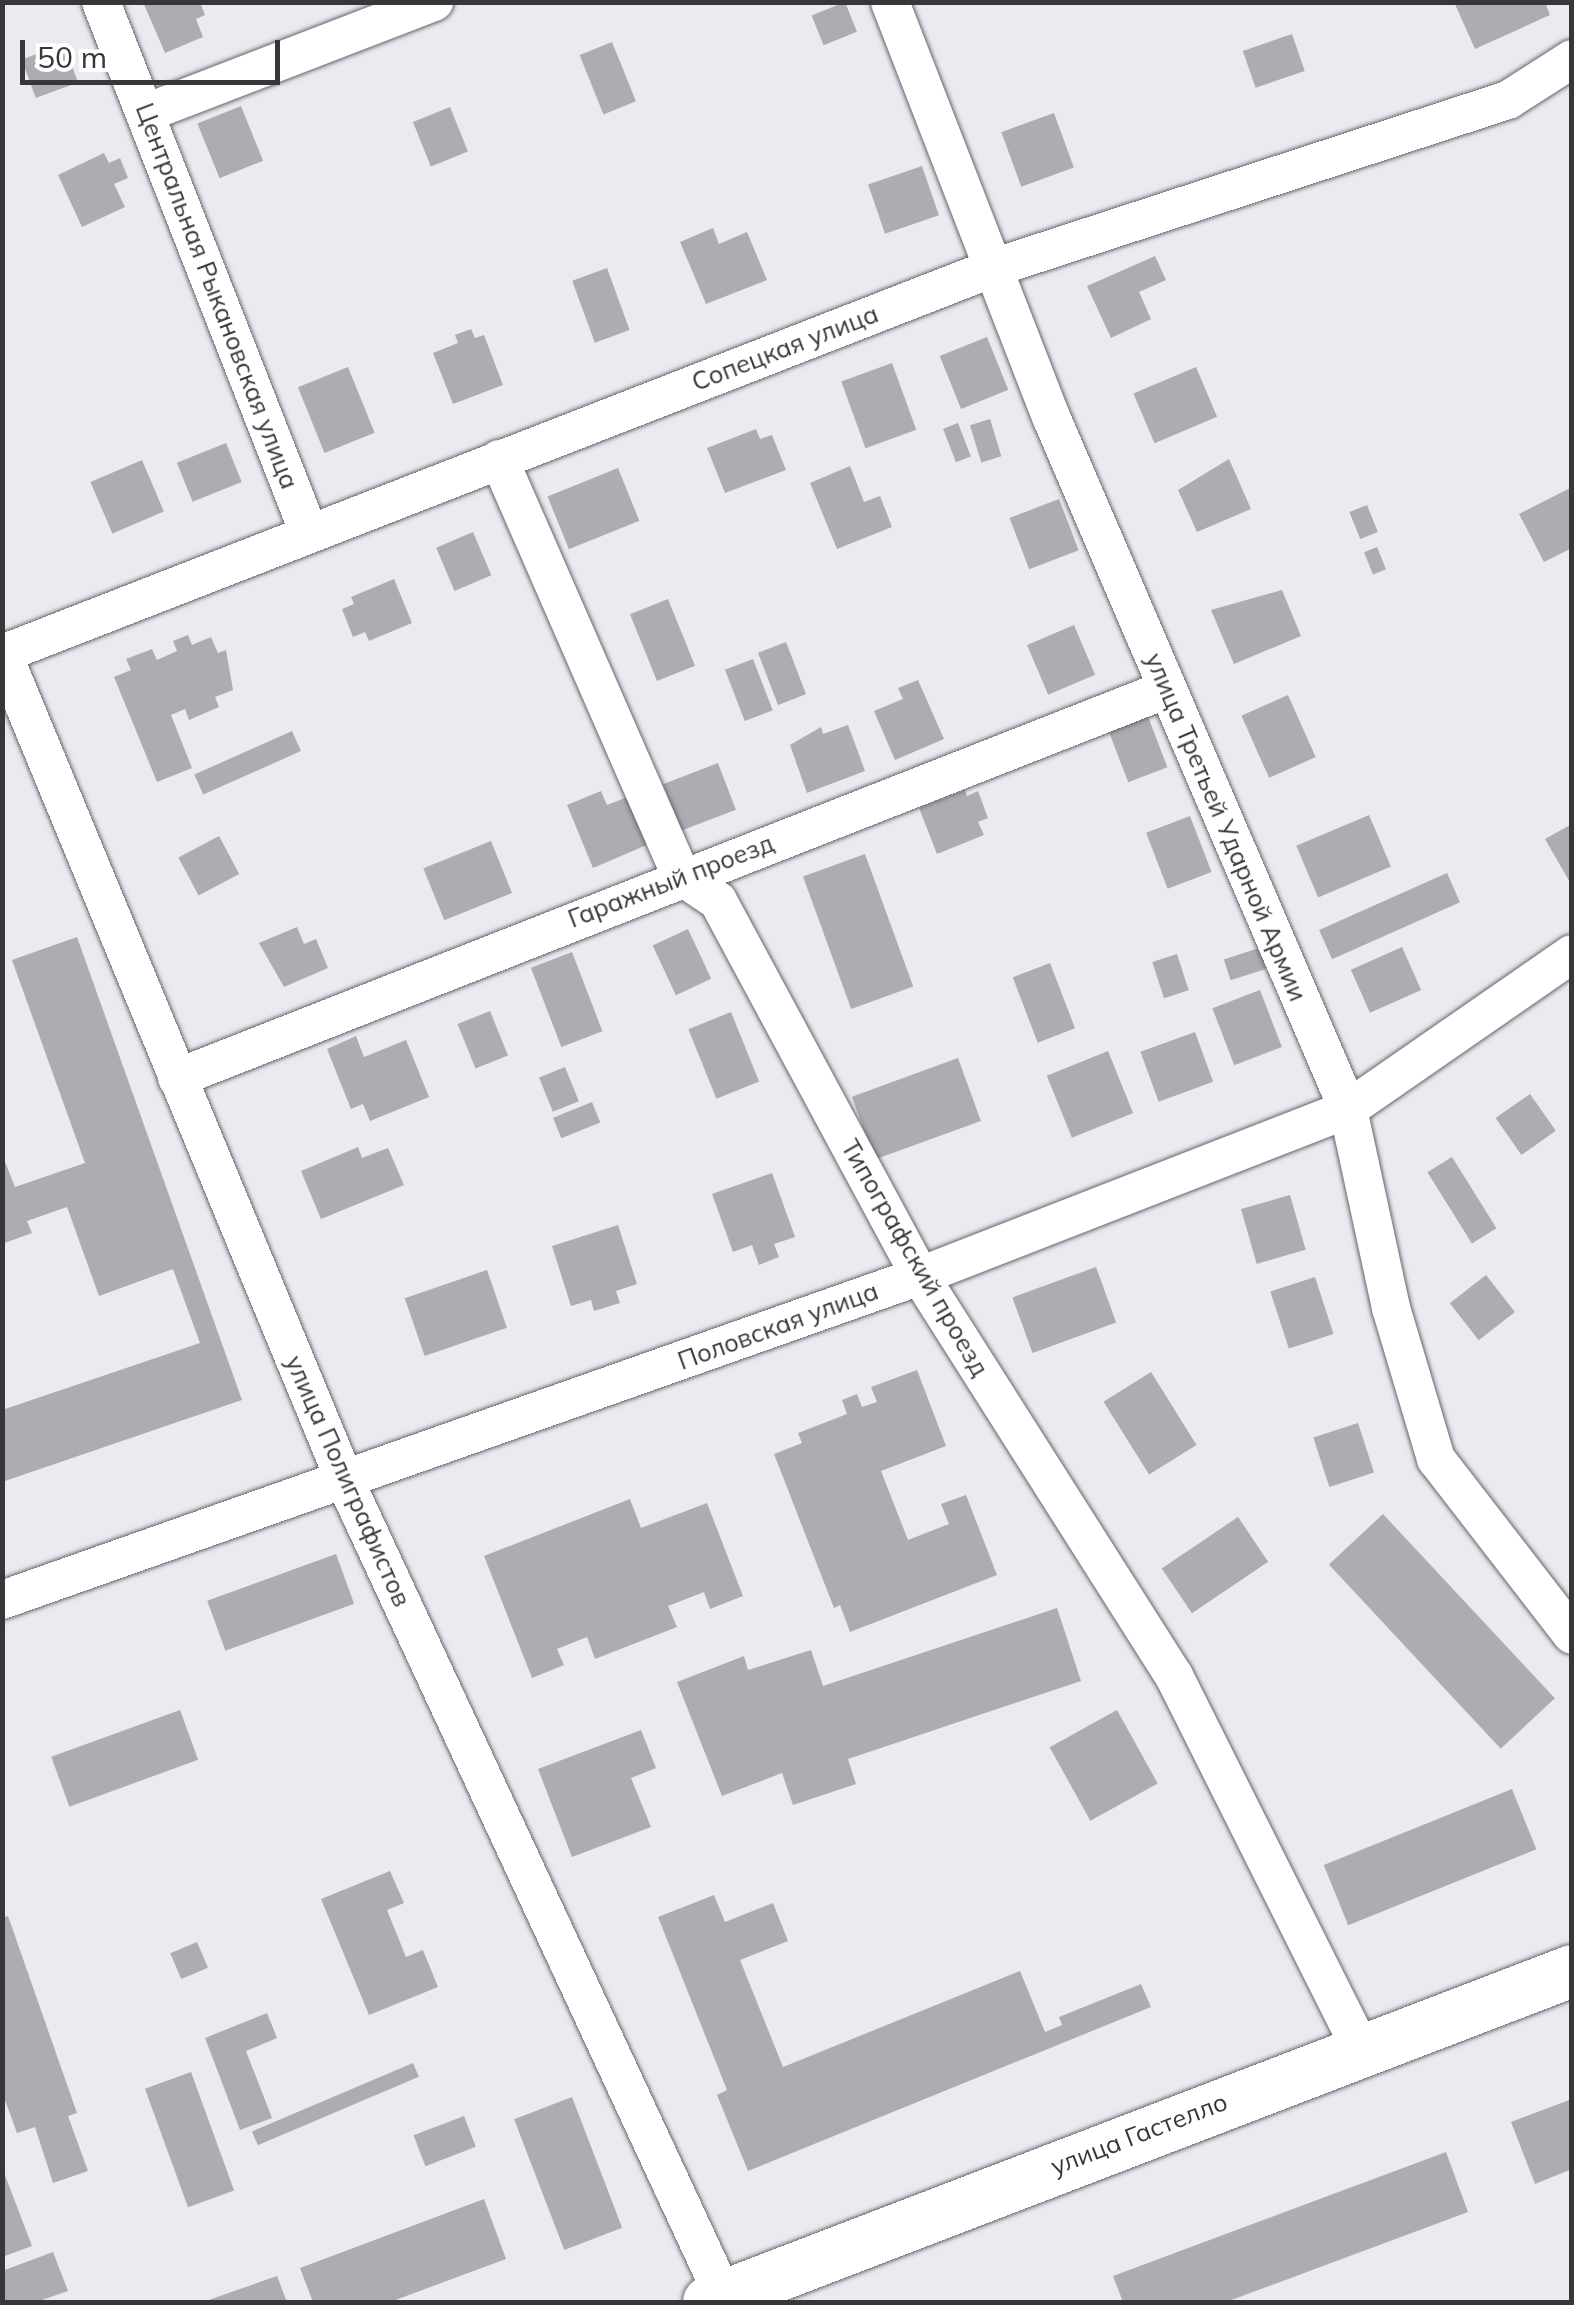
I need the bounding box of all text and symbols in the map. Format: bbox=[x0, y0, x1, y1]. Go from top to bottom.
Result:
scale bar bbox=[25, 20, 285, 82]
text: 50 m bbox=[37, 38, 107, 76]
street label: Центральная Рыкановская улица bbox=[129, 99, 305, 493]
street label: Сопецкая улица bbox=[688, 299, 882, 397]
street label: улица Третьей Ударной Армии bbox=[1139, 648, 1313, 1006]
street label: Гаражный проезд bbox=[564, 828, 778, 934]
street label: Типографский проезд bbox=[835, 1134, 995, 1382]
street label: Половская улица bbox=[674, 1276, 882, 1376]
street label: улица Полиграфистов bbox=[279, 1351, 417, 1611]
street label: улица Гастелло bbox=[1046, 2087, 1232, 2181]

